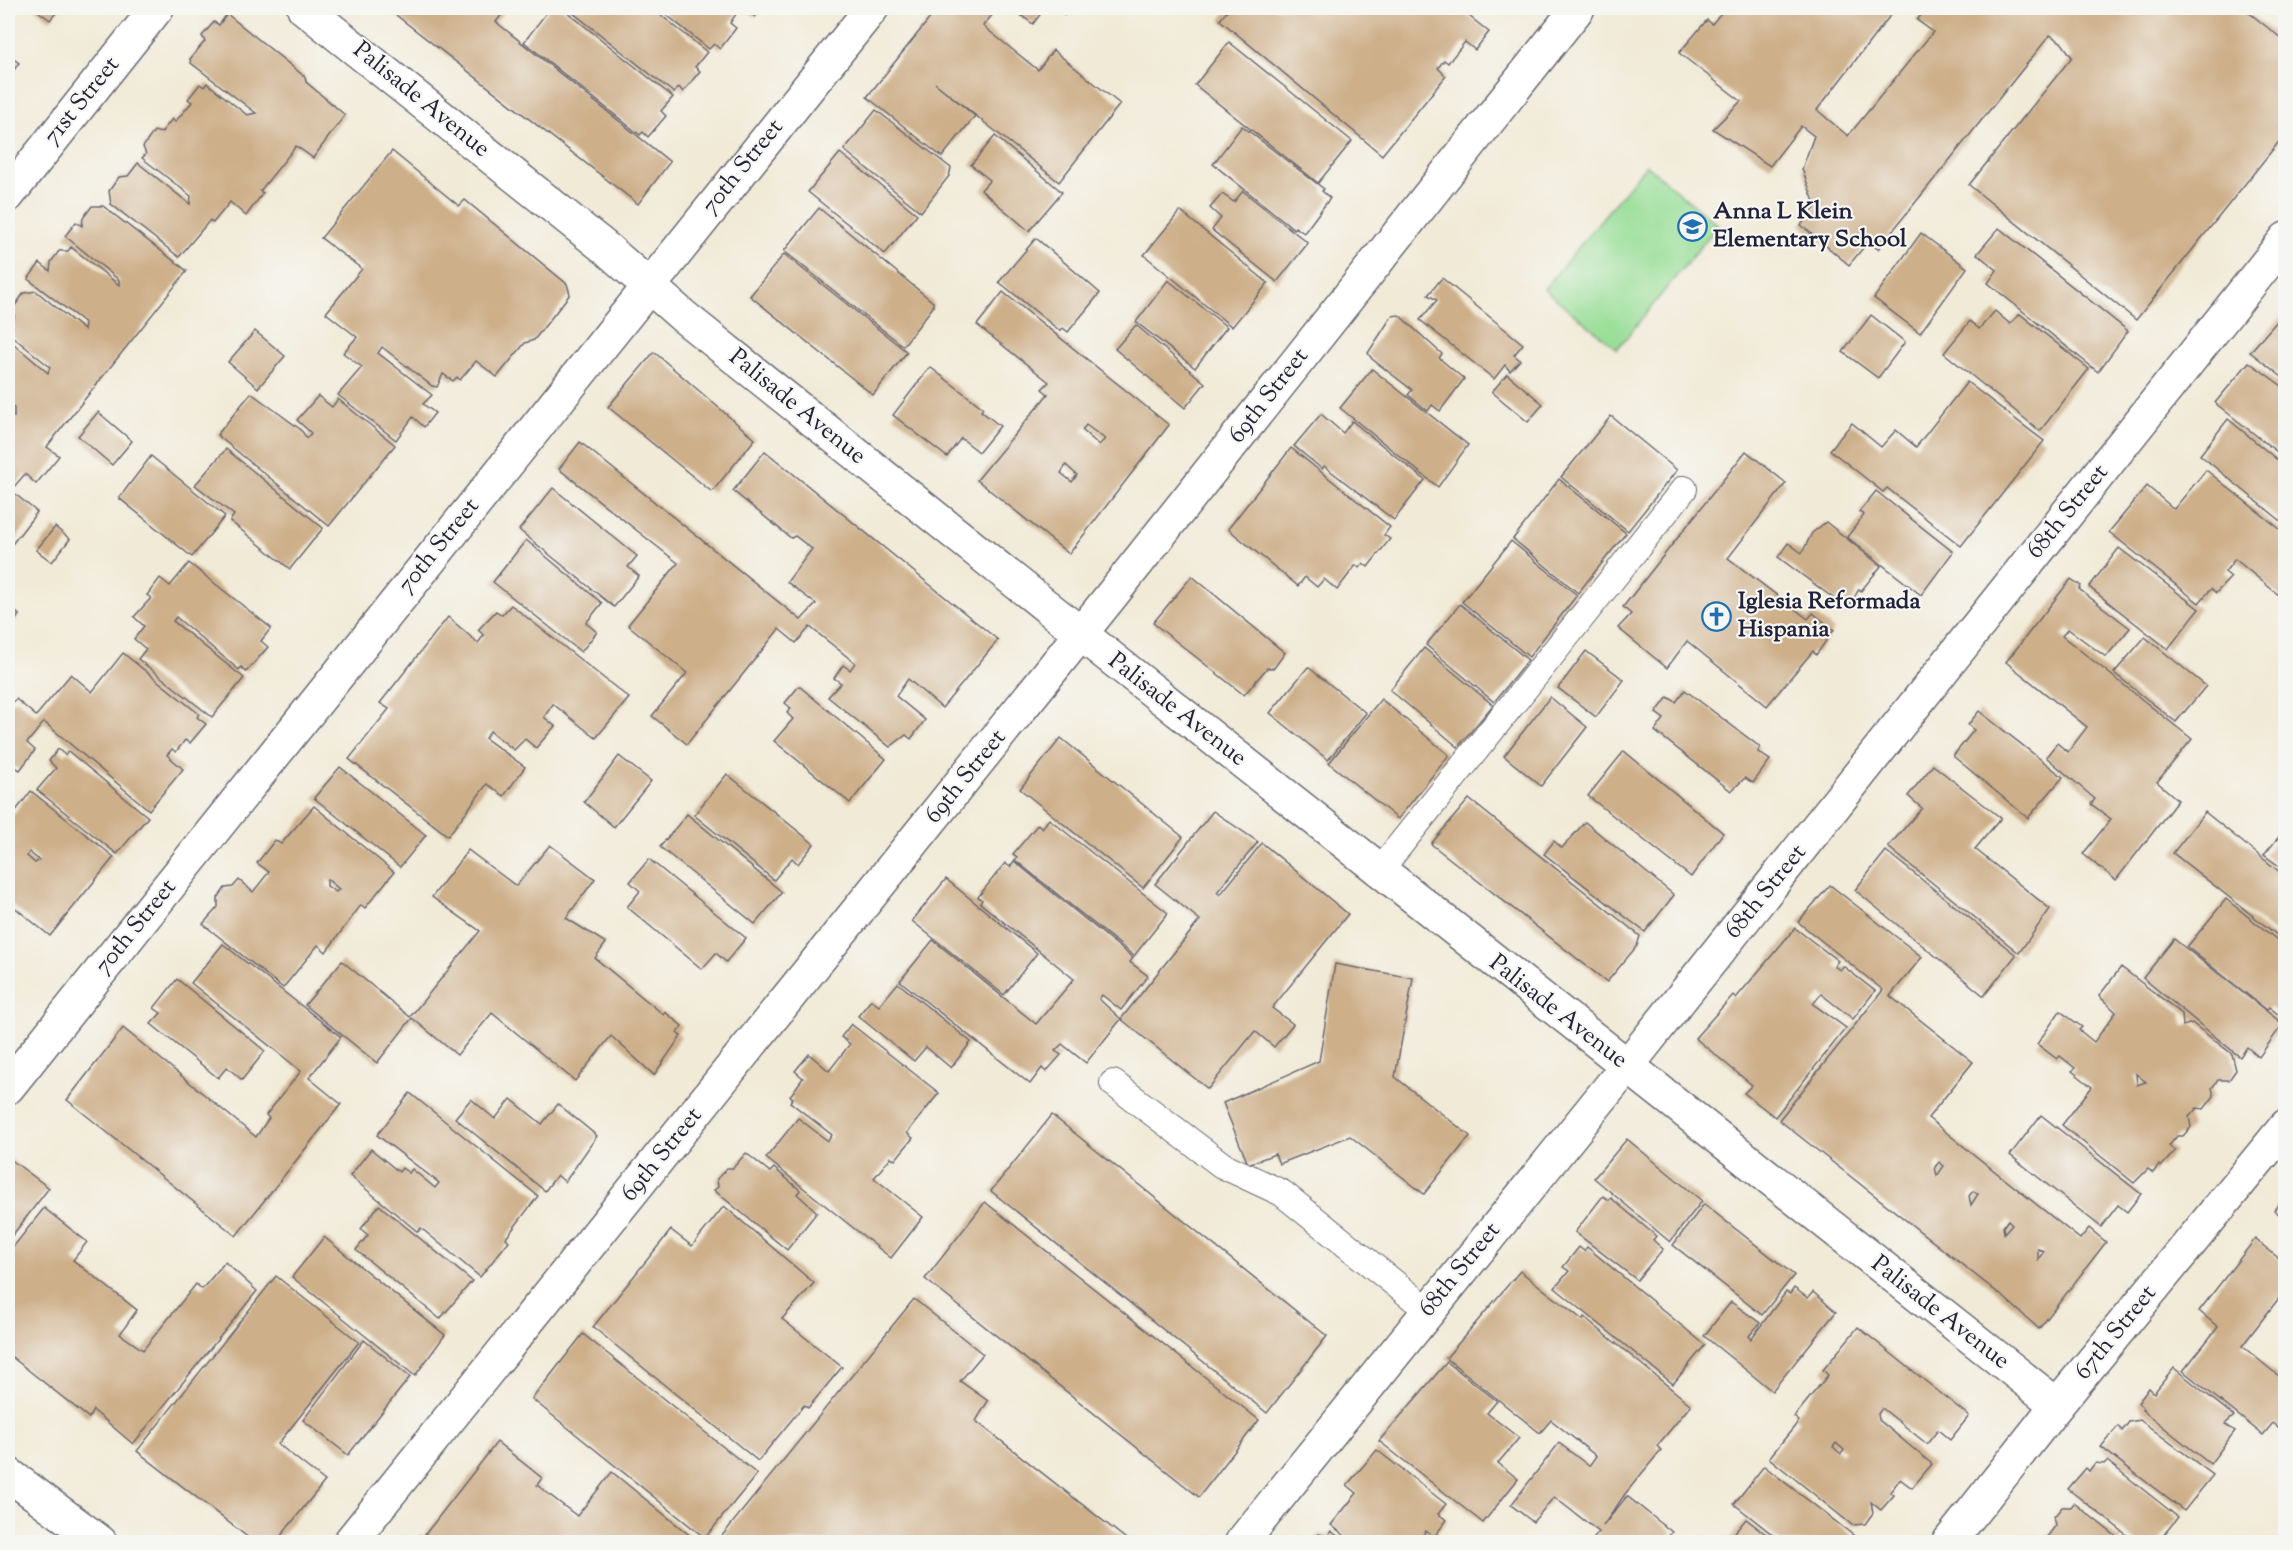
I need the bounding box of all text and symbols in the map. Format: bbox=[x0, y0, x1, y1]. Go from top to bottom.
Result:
street label: Palisade Avenue bbox=[345, 34, 497, 166]
street label: 71st Street bbox=[36, 50, 128, 152]
street label: 70th Street bbox=[694, 112, 792, 222]
place label: Anna L Klein Elementary School bbox=[1713, 195, 1907, 257]
school or university icon: Anna L Klein Elementary School bbox=[1676, 210, 1708, 242]
street label: Palisade Avenue bbox=[721, 341, 873, 473]
street label: 69th Street bbox=[1221, 341, 1317, 451]
street label: 68th Street bbox=[2019, 457, 2117, 567]
street label: 70th Street bbox=[390, 491, 488, 601]
place label: Iglesia Reformada Hispania bbox=[1738, 585, 1921, 647]
church icon: Iglesia Reformada Hispania bbox=[1701, 600, 1733, 632]
street label: Palisade Avenue bbox=[1100, 645, 1254, 775]
street label: 69th Street bbox=[917, 722, 1015, 832]
street label: 68th Street bbox=[1717, 837, 1815, 947]
street label: 70th Street bbox=[87, 872, 185, 982]
street label: Palisade Avenue bbox=[1481, 947, 1635, 1077]
street label: 69th Street bbox=[613, 1100, 711, 1210]
street label: 68th Street bbox=[1411, 1215, 1509, 1325]
street label: Palisade Avenue bbox=[1863, 1248, 2017, 1378]
street label: 67th Street bbox=[2067, 1278, 2165, 1388]

